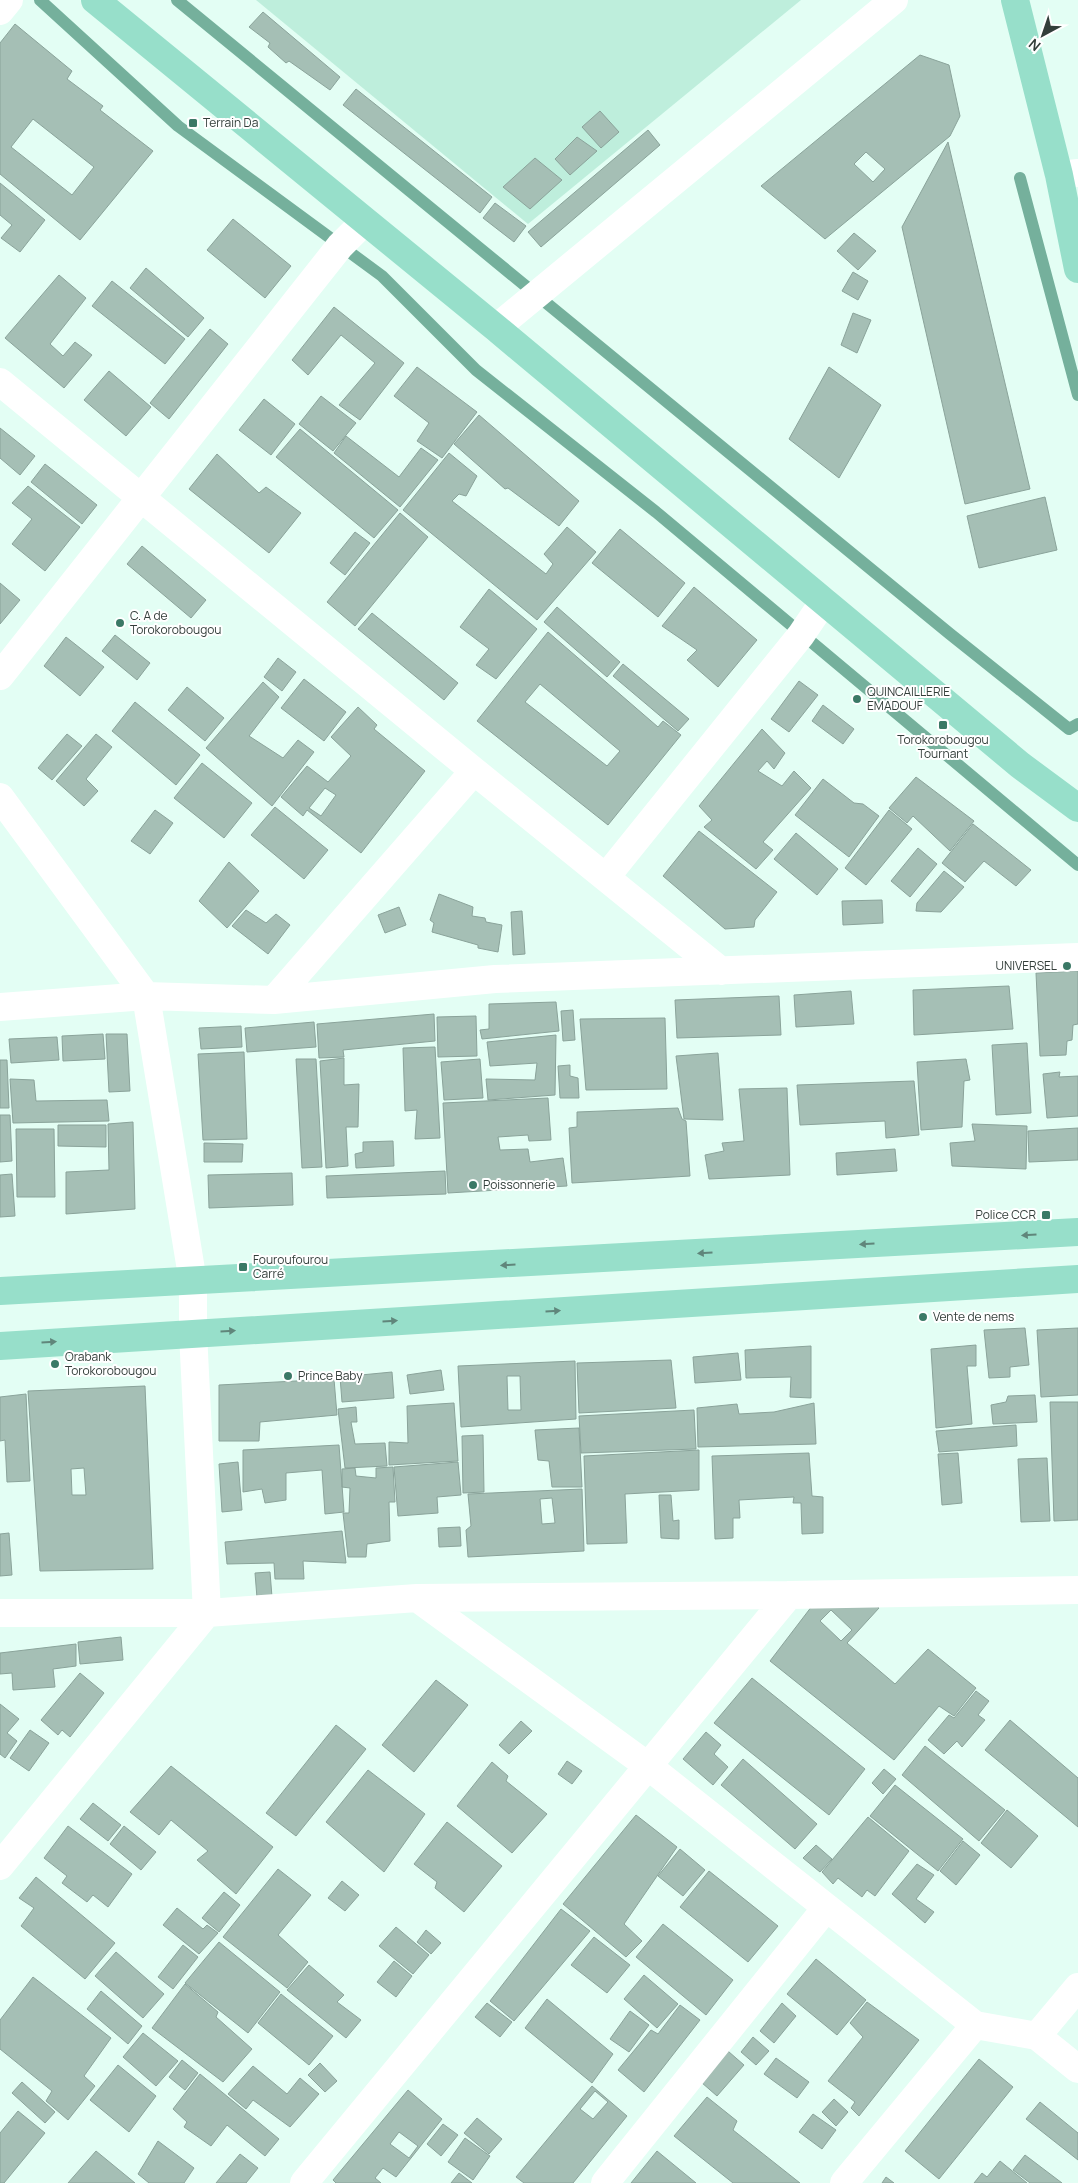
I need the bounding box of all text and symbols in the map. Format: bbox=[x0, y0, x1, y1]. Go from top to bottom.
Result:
north arrow bbox=[1018, 10, 1068, 60]
text: N bbox=[1024, 35, 1044, 56]
place label: Terrain Da bbox=[203, 114, 258, 131]
marker: Terrain Da bbox=[187, 117, 199, 129]
place label: C. A de Torokorobougou bbox=[130, 607, 222, 638]
marker: C. A de Torokorobougou bbox=[114, 617, 126, 629]
place label: QUINCAILLERIE EMADOUF bbox=[867, 683, 950, 714]
marker: QUINCAILLERIE EMADOUF bbox=[851, 693, 863, 705]
marker: Torokorobougou Tournant bbox=[937, 719, 949, 731]
place label: Torokorobougou Tournant bbox=[897, 731, 989, 762]
place label: UNIVERSEL bbox=[996, 957, 1057, 974]
marker: UNIVERSEL bbox=[1061, 960, 1073, 972]
place label: Poissonnerie bbox=[483, 1176, 555, 1193]
marker: Poissonnerie bbox=[467, 1179, 479, 1191]
place label: Police CCR bbox=[975, 1206, 1036, 1223]
marker: Police CCR bbox=[1040, 1209, 1052, 1221]
one-way arrow bbox=[1021, 1232, 1037, 1240]
one-way arrow bbox=[859, 1241, 875, 1249]
one-way arrow bbox=[697, 1250, 713, 1258]
place label: Fouroufourou Carré bbox=[253, 1251, 328, 1282]
marker: Fouroufourou Carré bbox=[237, 1261, 249, 1273]
one-way arrow bbox=[499, 1261, 515, 1269]
one-way arrow bbox=[545, 1307, 561, 1315]
place label: Vente de nems bbox=[933, 1308, 1014, 1325]
marker: Vente de nems bbox=[917, 1311, 929, 1323]
one-way arrow bbox=[383, 1316, 399, 1324]
one-way arrow bbox=[221, 1326, 237, 1334]
one-way arrow bbox=[41, 1338, 57, 1346]
place label: Orabank Torokorobougou bbox=[65, 1348, 157, 1379]
marker: Orabank Torokorobougou bbox=[49, 1358, 61, 1370]
place label: Prince Baby bbox=[298, 1367, 363, 1384]
marker: Prince Baby bbox=[282, 1370, 294, 1382]

